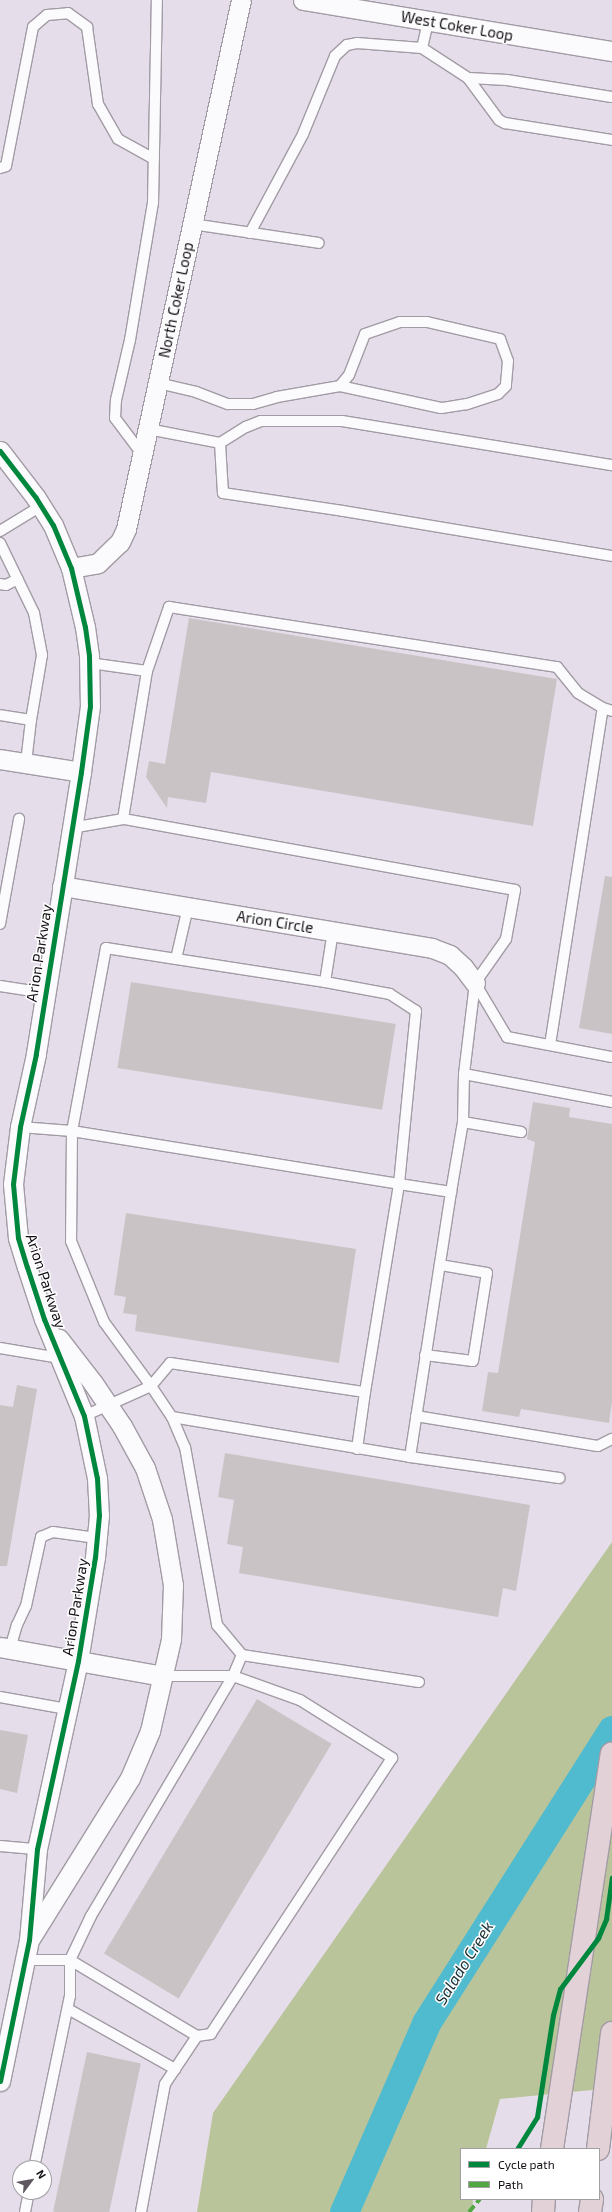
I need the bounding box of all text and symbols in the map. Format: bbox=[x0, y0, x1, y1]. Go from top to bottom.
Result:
street label: West Coker Loop bbox=[399, 7, 515, 45]
street label: North Coker Loop bbox=[155, 240, 197, 360]
street label: Arion Parkway bbox=[22, 903, 56, 1003]
street label: Arion Circle bbox=[235, 907, 315, 937]
street label: Arion Parkway bbox=[22, 1231, 70, 1331]
street label: Arion Parkway bbox=[58, 1557, 92, 1657]
water label: Salado Creek bbox=[431, 1918, 497, 2008]
legend bbox=[460, 2148, 600, 2200]
text: Cycle path bbox=[498, 2157, 555, 2171]
north arrow bbox=[12, 2160, 52, 2200]
text: N bbox=[34, 2167, 49, 2181]
text: Path bbox=[498, 2177, 523, 2191]

